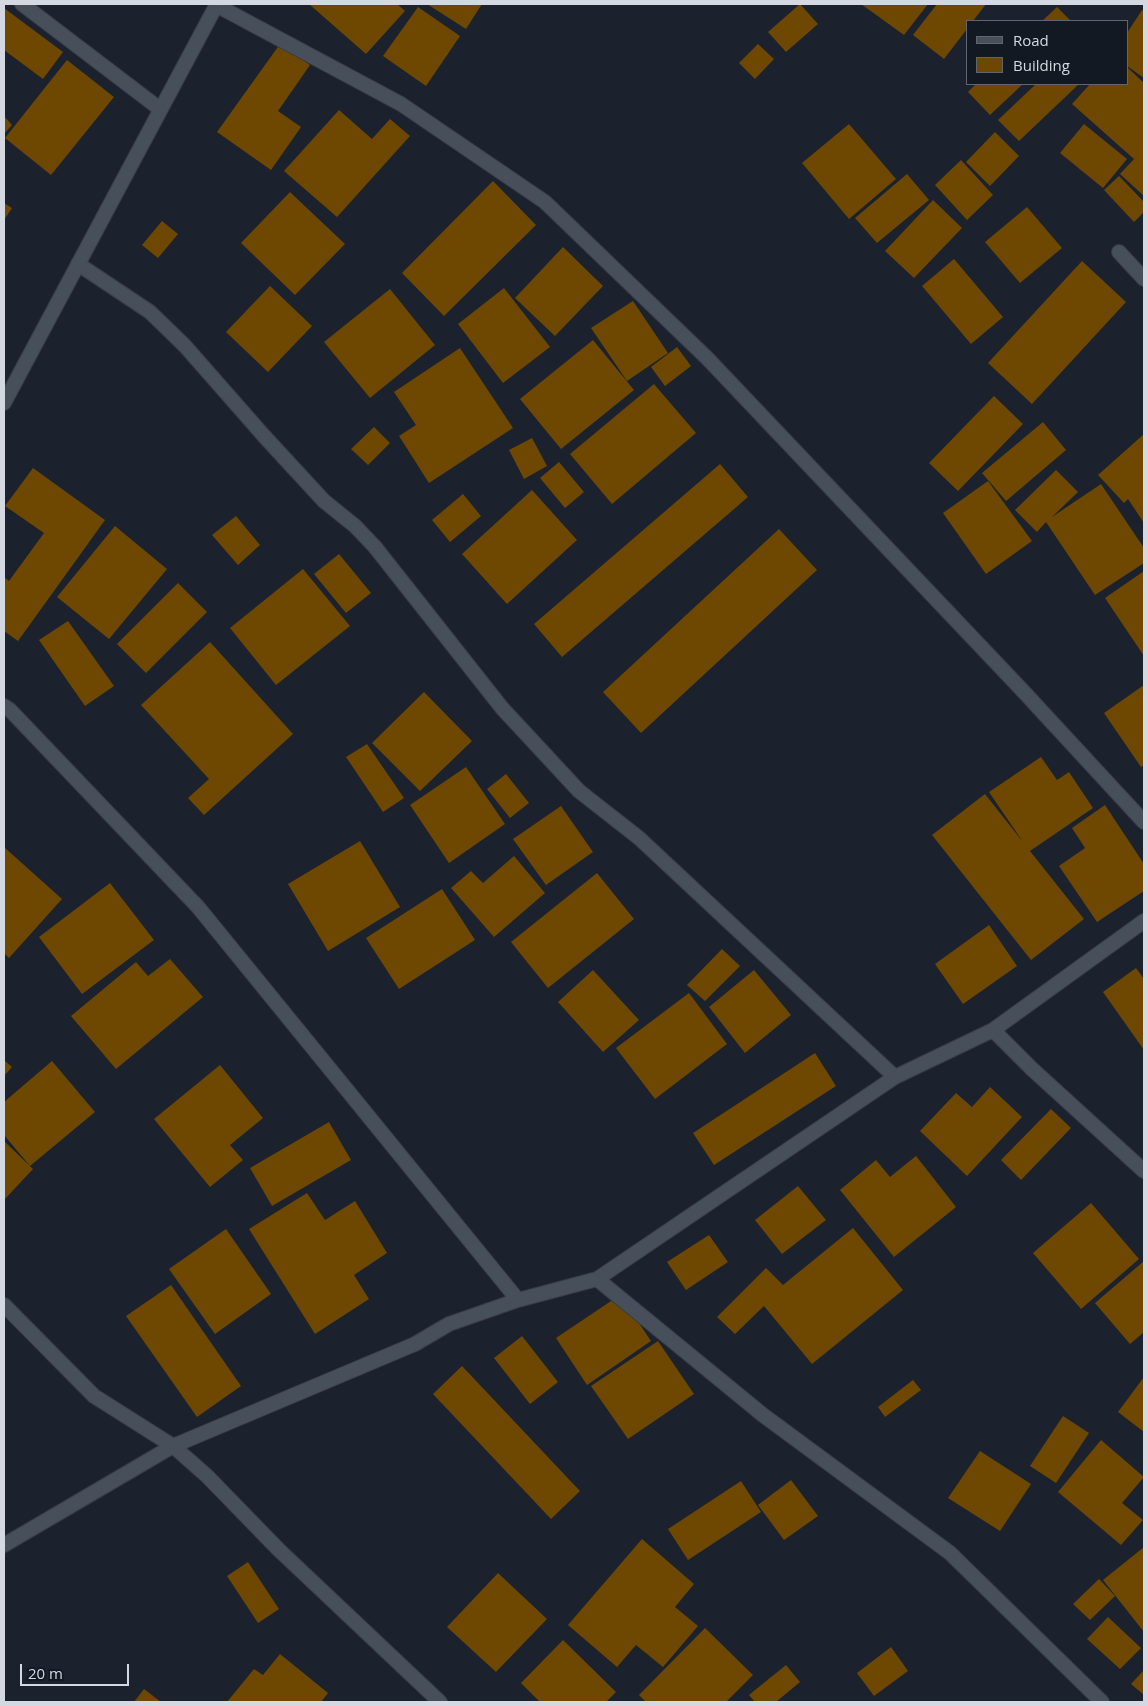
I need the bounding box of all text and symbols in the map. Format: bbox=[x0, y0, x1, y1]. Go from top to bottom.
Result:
legend bbox=[966, 20, 1128, 85]
text: Road bbox=[1013, 30, 1049, 50]
text: Building bbox=[1013, 55, 1070, 75]
scale bar bbox=[22, 1654, 131, 1686]
text: 20 m bbox=[28, 1663, 63, 1683]

